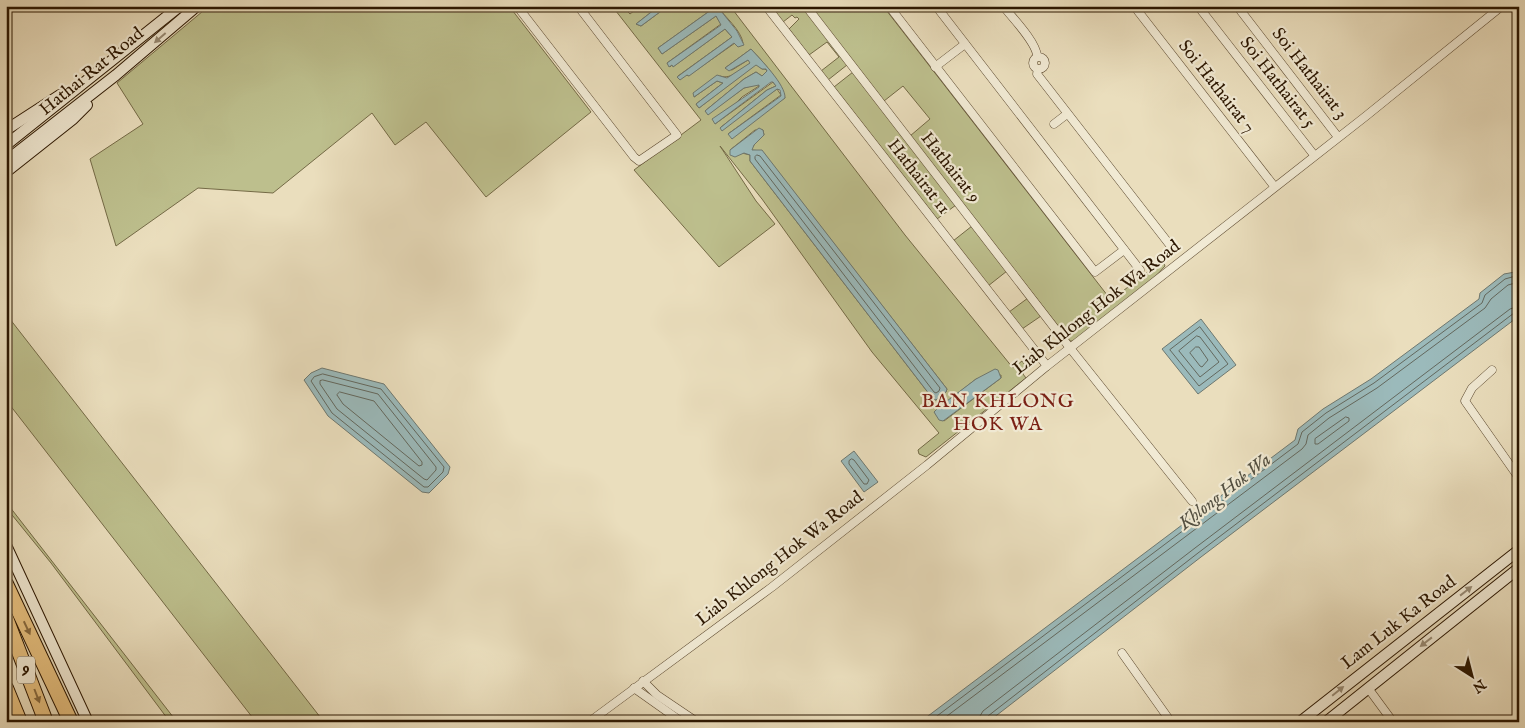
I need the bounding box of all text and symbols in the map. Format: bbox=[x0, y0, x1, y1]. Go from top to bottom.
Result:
street label: Hathai Rat Road bbox=[35, 23, 149, 121]
street label: Soi Hathairat 3 bbox=[1266, 23, 1352, 125]
one-way arrow bbox=[154, 32, 166, 44]
street label: Soi Hathairat 5 bbox=[1234, 32, 1320, 134]
street label: Soi Hathairat 7 bbox=[1172, 36, 1260, 138]
street label: Hathairat 9 bbox=[915, 128, 985, 208]
street label: Hathairat 11 bbox=[881, 135, 955, 219]
street label: Liab Khlong Hok Wa Road bbox=[1009, 235, 1186, 380]
district label: BAN KHLONG HOK WA bbox=[921, 389, 1075, 437]
water label: Khlong Hok Wa bbox=[1173, 448, 1276, 536]
street label: Liab Khlong Hok Wa Road bbox=[692, 486, 869, 631]
street label: Lam Luk Ka Road bbox=[1337, 571, 1461, 675]
one-way arrow bbox=[1459, 586, 1472, 597]
one-way arrow bbox=[24, 621, 32, 635]
one-way arrow bbox=[1419, 637, 1433, 647]
north arrow bbox=[1448, 650, 1498, 700]
road number: 9 bbox=[17, 656, 35, 684]
text: N bbox=[1469, 674, 1490, 697]
one-way arrow bbox=[1331, 686, 1344, 697]
one-way arrow bbox=[33, 689, 41, 703]

